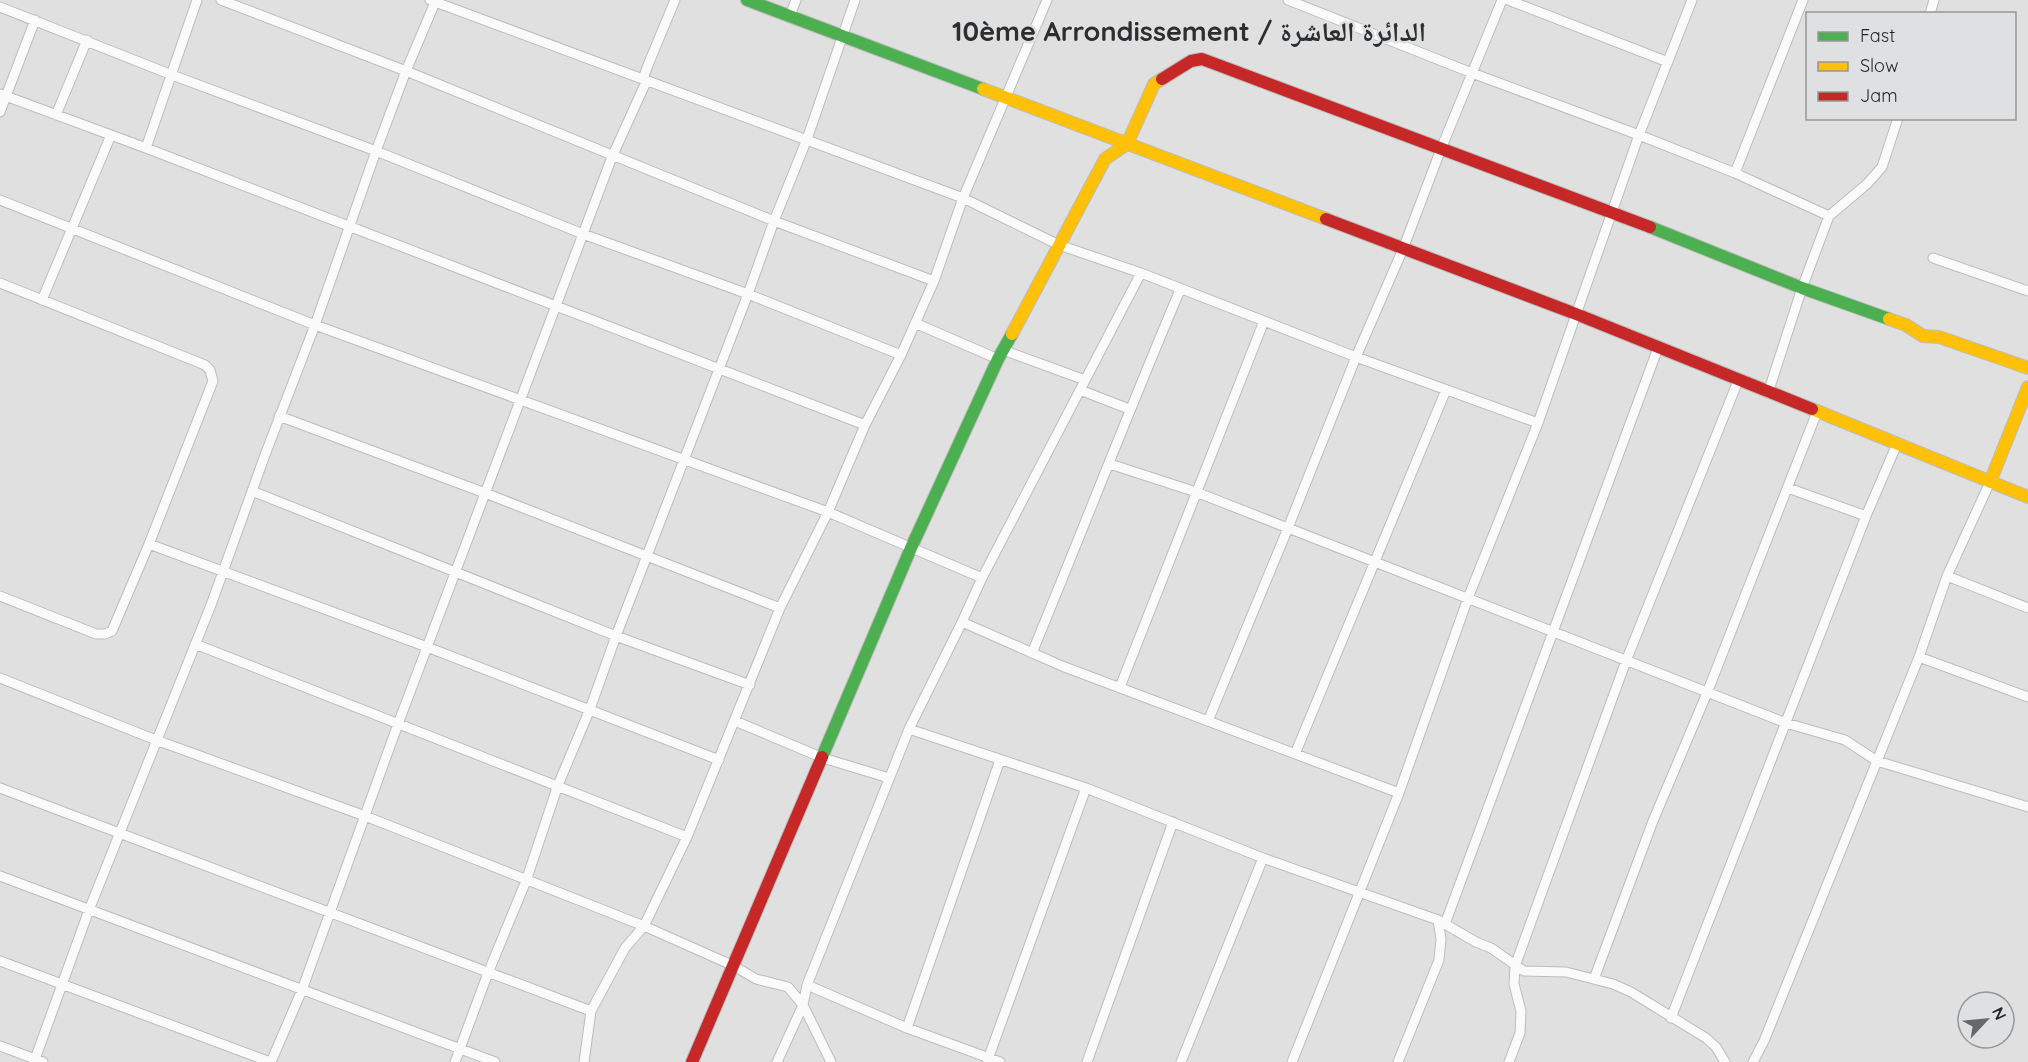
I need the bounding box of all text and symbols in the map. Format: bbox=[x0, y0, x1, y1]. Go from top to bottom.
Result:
legend bbox=[1806, 12, 2016, 120]
district label: 10ème Arrondissement / الدائرة العاشرة bbox=[952, 14, 1426, 48]
text: Fast bbox=[1860, 24, 1895, 47]
text: Slow bbox=[1860, 54, 1898, 77]
text: Jam bbox=[1860, 84, 1898, 107]
north arrow bbox=[1956, 990, 2016, 1050]
text: N bbox=[1988, 1004, 2011, 1023]

